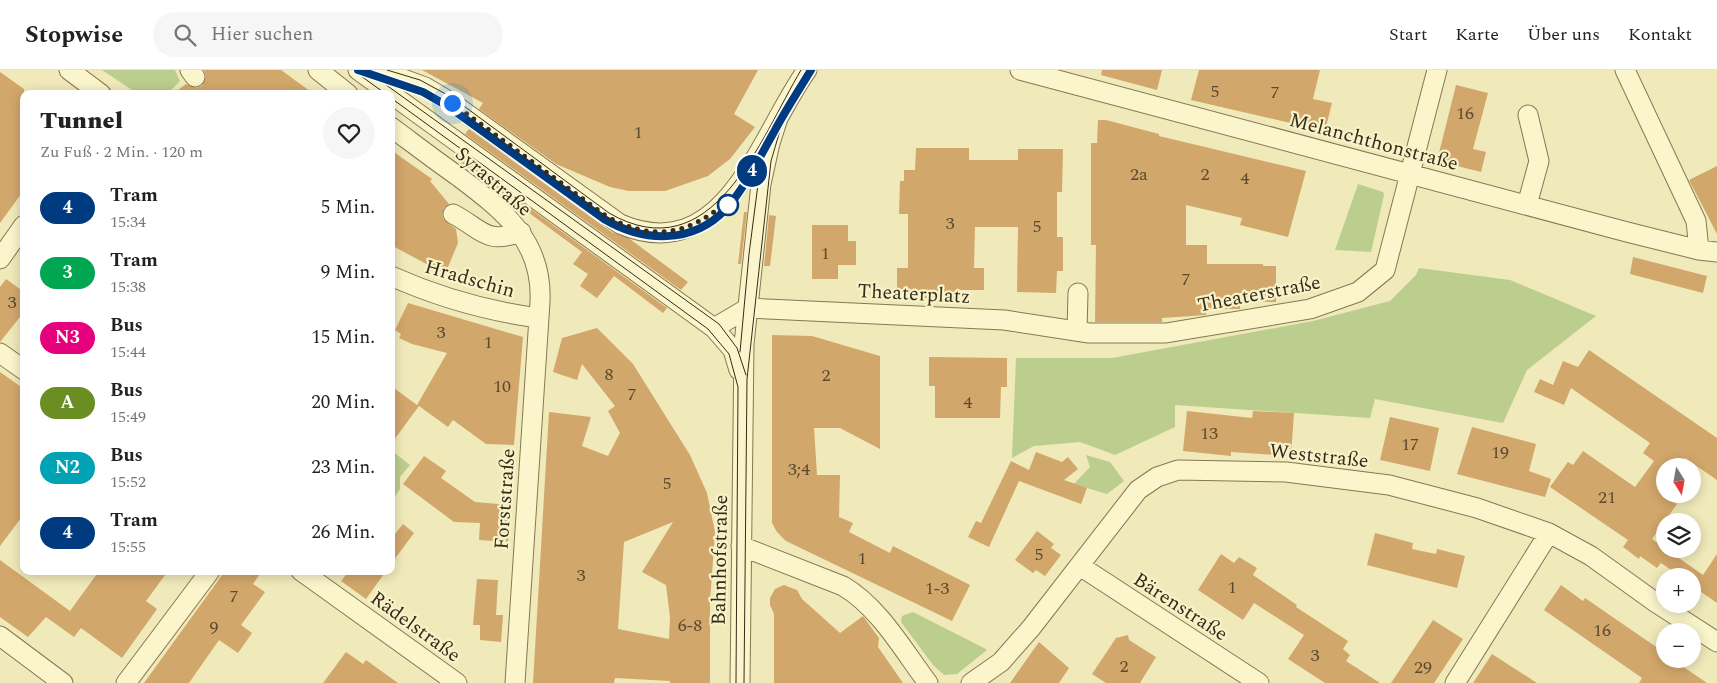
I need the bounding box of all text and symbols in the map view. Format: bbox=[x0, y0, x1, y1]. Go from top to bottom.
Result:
search box bbox=[153, 12, 503, 57]
text: Stopwise bbox=[25, 17, 123, 53]
text: Hier suchen bbox=[211, 20, 313, 49]
icon: search bbox=[171, 21, 199, 49]
text: Start bbox=[1389, 21, 1427, 48]
text: Karte bbox=[1455, 21, 1499, 48]
text: Über uns bbox=[1527, 21, 1600, 48]
text: Kontakt bbox=[1628, 21, 1692, 48]
house number: 5 bbox=[1211, 78, 1220, 105]
house number: 7 bbox=[1271, 79, 1280, 106]
your location bbox=[440, 91, 465, 116]
house number: 16 bbox=[1456, 100, 1474, 127]
text: Tunnel bbox=[40, 103, 123, 139]
street label: Melanchthonstraße bbox=[1286, 105, 1462, 179]
button: heart bbox=[323, 107, 375, 159]
house number: 1 bbox=[634, 119, 643, 146]
text: Zu Fuß · 2 Min. · 120 m bbox=[40, 140, 203, 164]
street label: Syrastraße bbox=[448, 140, 539, 224]
line badge: 4 bbox=[736, 155, 768, 187]
text: 4 bbox=[747, 157, 757, 184]
house number: 2a bbox=[1130, 161, 1148, 188]
house number: 2 bbox=[1201, 161, 1210, 188]
house number: 4 bbox=[1241, 165, 1250, 192]
text: Tram bbox=[110, 181, 158, 210]
text: 5 Min. bbox=[321, 193, 375, 222]
text: 4 bbox=[62, 194, 73, 221]
unlabelled marker bbox=[717, 194, 739, 216]
text: 15:34 bbox=[110, 210, 146, 234]
house number: 3 bbox=[946, 210, 955, 237]
house number: 5 bbox=[1033, 213, 1042, 240]
house number: 1 bbox=[821, 240, 830, 267]
text: Tram bbox=[110, 246, 158, 275]
street label: Hradschin bbox=[421, 252, 519, 306]
text: 9 Min. bbox=[321, 258, 375, 287]
text: 3 bbox=[62, 259, 73, 286]
house number: 7 bbox=[1182, 266, 1191, 293]
street label: Theaterstraße bbox=[1195, 267, 1323, 321]
text: 15:38 bbox=[110, 275, 146, 299]
street label: Theaterplatz bbox=[857, 276, 971, 312]
house number: 3 bbox=[8, 289, 17, 316]
text: Bus bbox=[110, 311, 143, 340]
house number: 3 bbox=[437, 319, 446, 346]
text: 15 Min. bbox=[311, 323, 375, 352]
text: N3 bbox=[55, 324, 80, 351]
house number: 1 bbox=[484, 329, 493, 356]
text: 15:44 bbox=[110, 340, 146, 364]
house number: 8 bbox=[605, 361, 614, 388]
house number: 2 bbox=[822, 362, 831, 389]
house number: 10 bbox=[493, 373, 511, 400]
text: Bus bbox=[110, 376, 143, 405]
house number: 7 bbox=[628, 381, 637, 408]
text: 20 Min. bbox=[311, 388, 375, 417]
text: A bbox=[61, 389, 74, 416]
house number: 4 bbox=[964, 389, 973, 416]
text: 15:49 bbox=[110, 405, 146, 429]
house number: 13 bbox=[1200, 420, 1218, 447]
house number: 17 bbox=[1401, 431, 1419, 458]
street label: Weststraße bbox=[1268, 436, 1370, 476]
house number: 19 bbox=[1491, 439, 1509, 466]
text: Bus bbox=[110, 441, 143, 470]
street label: Forststraße bbox=[486, 447, 523, 551]
text: 23 Min. bbox=[311, 453, 375, 482]
text: N2 bbox=[55, 454, 80, 481]
house number: 3;4 bbox=[788, 456, 810, 483]
north arrow bbox=[1656, 458, 1701, 502]
map controls bbox=[1656, 458, 1701, 668]
text: 15:52 bbox=[110, 470, 146, 494]
house number: 5 bbox=[663, 470, 672, 497]
house number: 21 bbox=[1598, 484, 1616, 511]
street label: Bahnhofstraße bbox=[704, 494, 736, 626]
text: Tram bbox=[110, 506, 158, 535]
button: layers bbox=[1656, 513, 1701, 558]
text: 26 Min. bbox=[311, 518, 375, 547]
text: 4 bbox=[62, 519, 73, 546]
text: 15:55 bbox=[110, 535, 146, 559]
house number: 5 bbox=[1035, 541, 1044, 568]
house number: 1 bbox=[858, 545, 867, 572]
house number: 3 bbox=[577, 562, 586, 589]
street label: Bärenstraße bbox=[1127, 565, 1234, 649]
button: + bbox=[1656, 568, 1701, 613]
house number: 1 bbox=[1228, 574, 1237, 601]
house number: 1-3 bbox=[925, 575, 949, 602]
house number: 7 bbox=[230, 583, 239, 610]
street label: Rädelstraße bbox=[364, 584, 467, 670]
house number: 6-8 bbox=[678, 612, 702, 639]
house number: 9 bbox=[210, 614, 219, 641]
house number: 16 bbox=[1593, 617, 1611, 644]
button: − bbox=[1656, 623, 1701, 668]
house number: 3 bbox=[1311, 642, 1320, 669]
house number: 2 bbox=[1120, 653, 1129, 680]
house number: 29 bbox=[1414, 654, 1432, 681]

